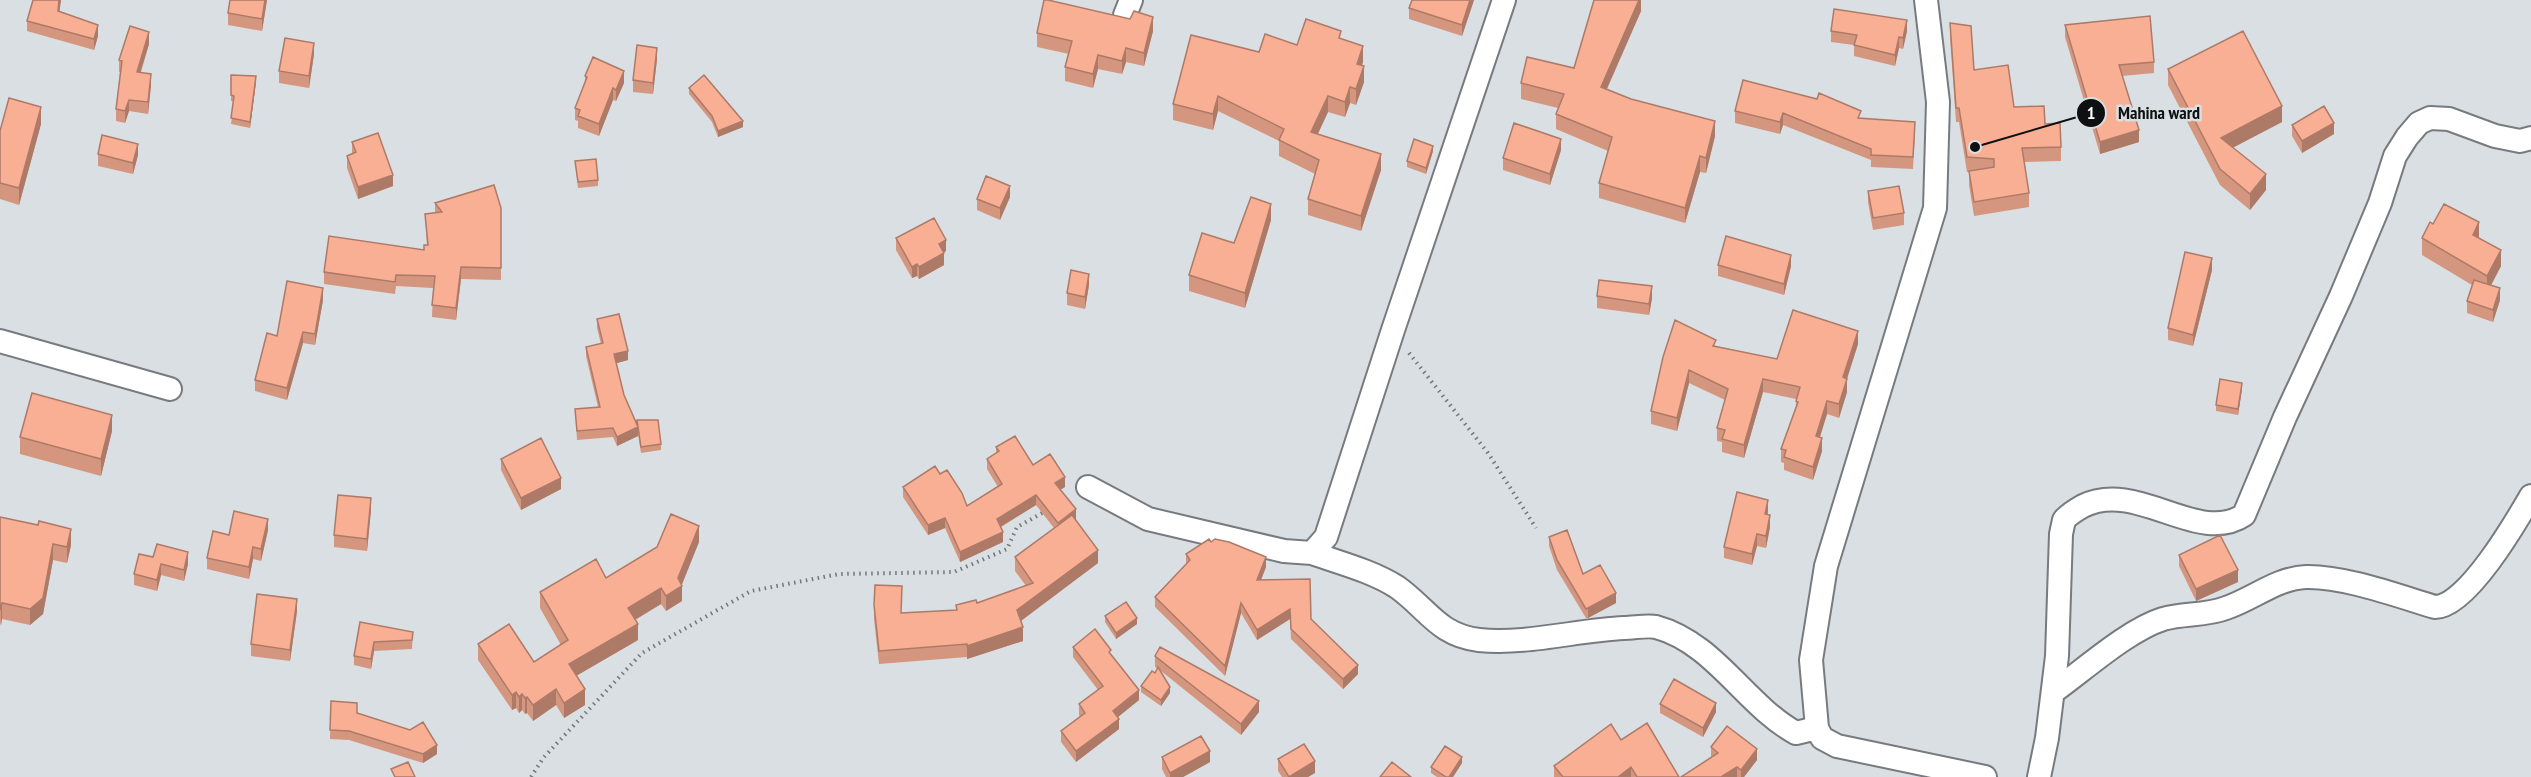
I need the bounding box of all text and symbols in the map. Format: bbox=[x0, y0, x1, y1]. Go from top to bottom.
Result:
callout: Mahina ward bbox=[2076, 95, 2212, 131]
text: 1 bbox=[2087, 101, 2095, 124]
text: Mahina ward bbox=[2118, 101, 2200, 124]

